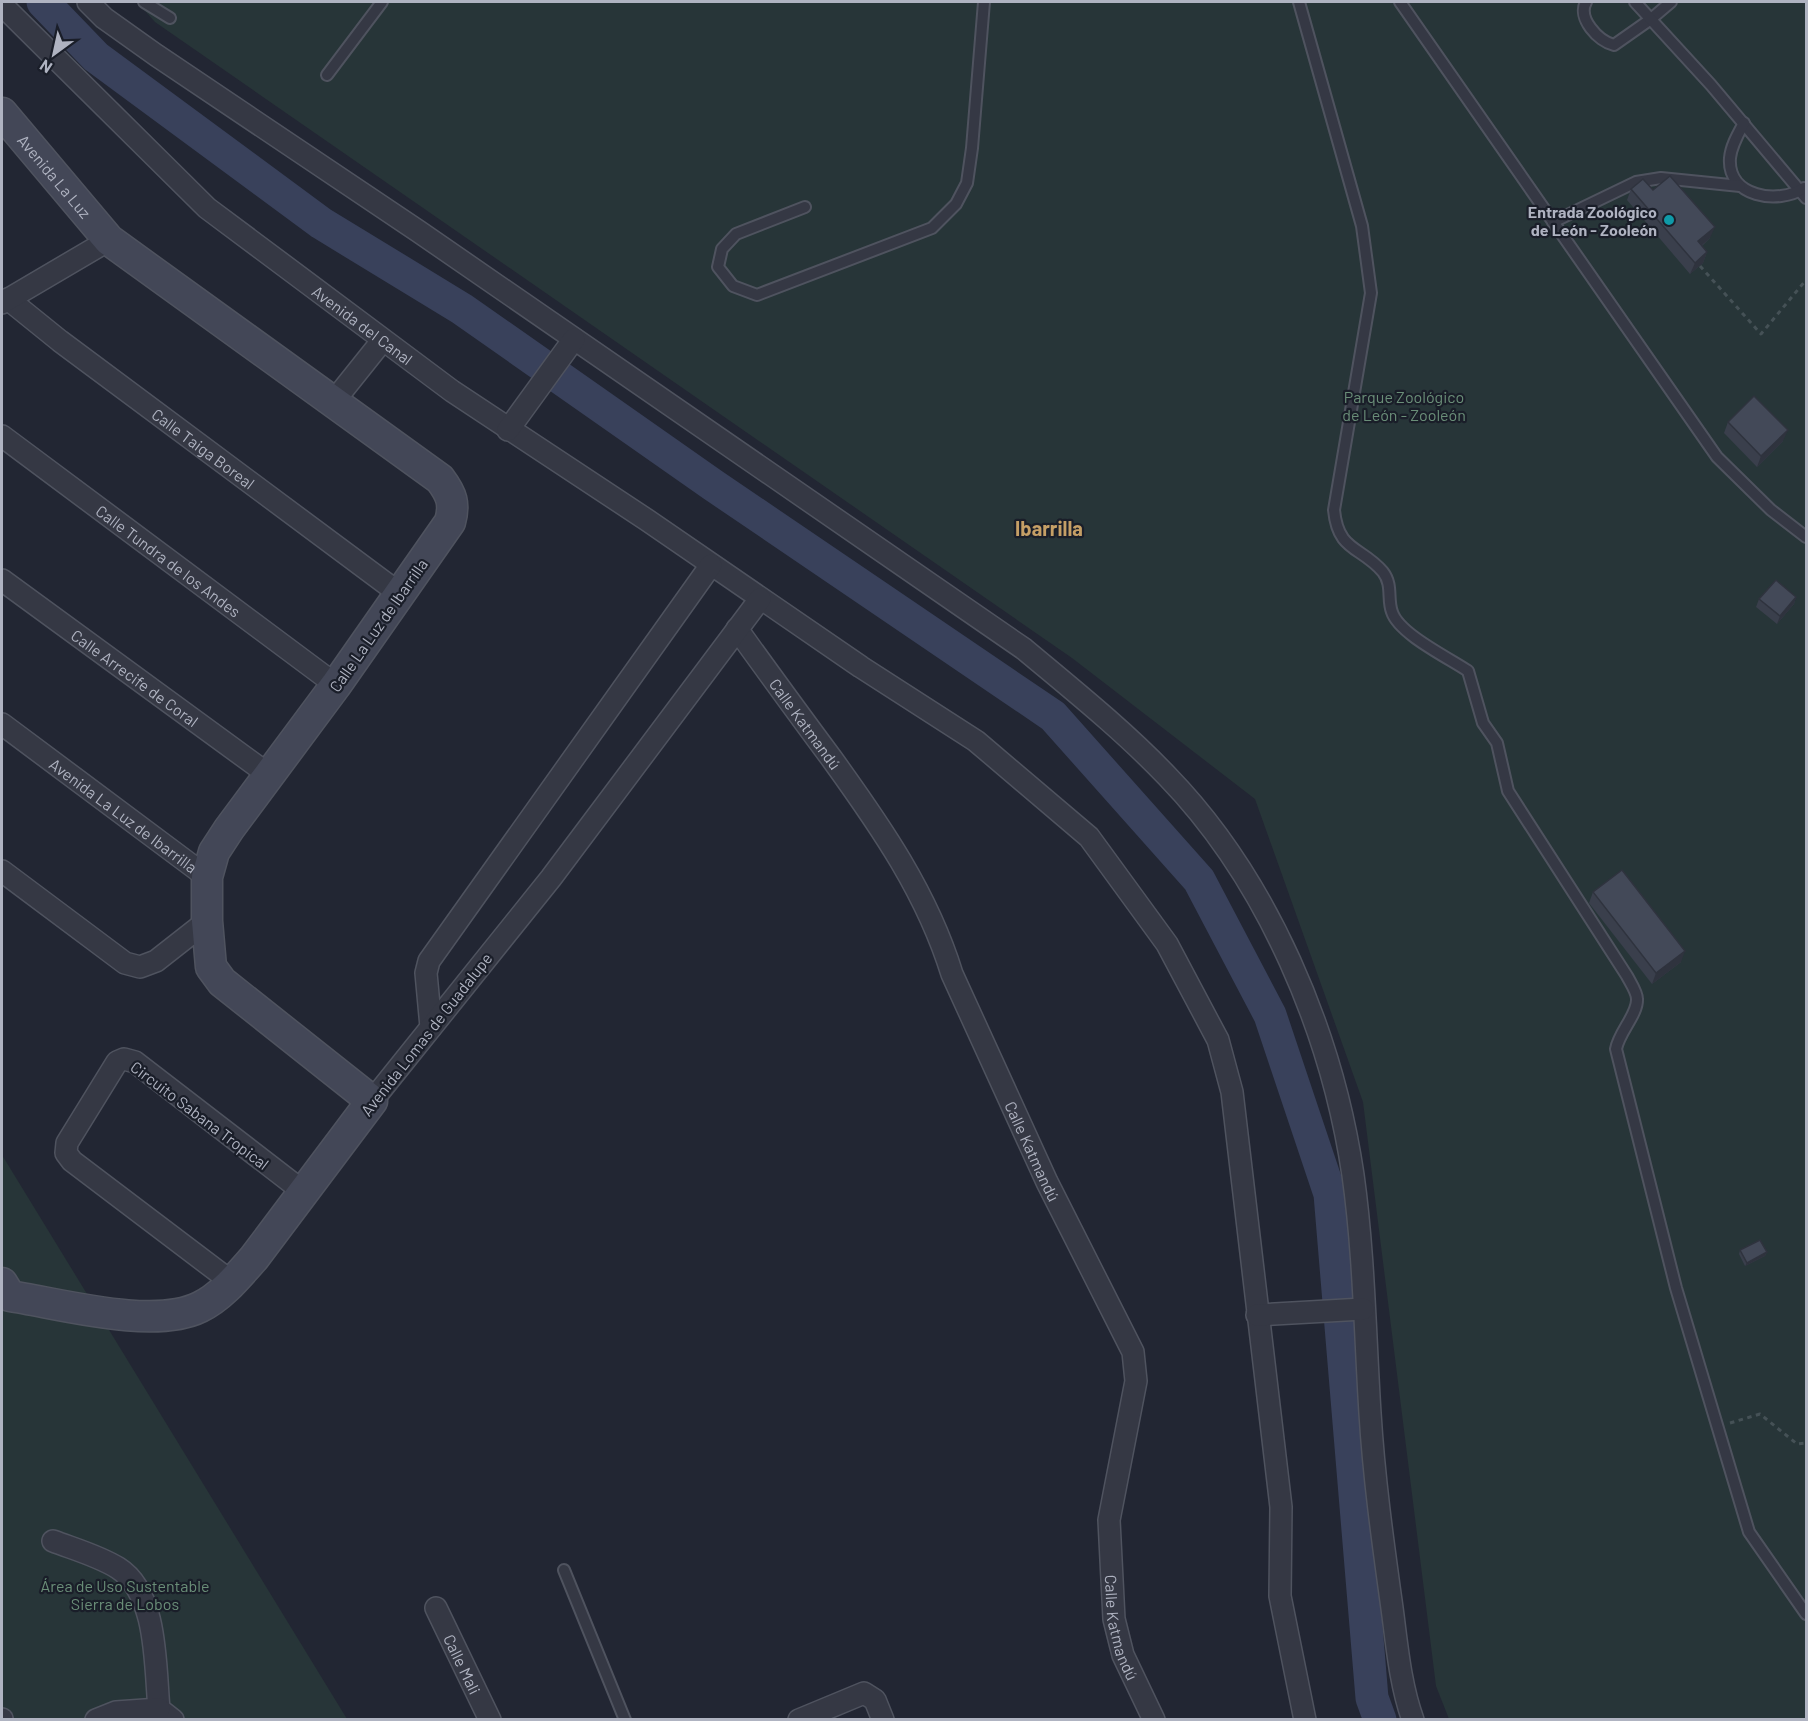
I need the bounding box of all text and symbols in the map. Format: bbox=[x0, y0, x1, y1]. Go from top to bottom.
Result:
north arrow bbox=[24, 24, 84, 84]
text: N bbox=[36, 56, 55, 78]
street label: Avenida La Luz bbox=[14, 130, 95, 221]
place label: Entrada Zoológico de León - Zooleón bbox=[1528, 202, 1657, 239]
marker: Entrada Zoológico de León - Zooleón bbox=[1662, 213, 1676, 227]
street label: Avenida del Canal bbox=[309, 281, 417, 368]
park label: Parque Zoológico de León - Zooleón bbox=[1342, 387, 1466, 424]
street label: Calle Taiga Boreal bbox=[149, 404, 259, 492]
street label: Calle Tundra de los Andes bbox=[93, 500, 245, 620]
district label: Ibarrilla bbox=[1015, 516, 1083, 540]
street label: Calle La Luz de Ibarrilla bbox=[325, 555, 431, 695]
street label: Calle Arrecife de Coral bbox=[68, 625, 202, 730]
street label: Calle Katmandú bbox=[766, 674, 846, 773]
street label: Avenida La Luz de Ibarrilla bbox=[46, 754, 201, 876]
street label: Avenida Lomas de Guadalupe bbox=[356, 949, 496, 1119]
street label: Circuito Sabana Tropical bbox=[127, 1057, 273, 1173]
street label: Calle Katmandú bbox=[1002, 1098, 1064, 1204]
street label: Calle Katmandú bbox=[1102, 1574, 1143, 1683]
park label: Área de Uso Sustentable Sierra de Lobos bbox=[40, 1576, 210, 1613]
street label: Calle Mali bbox=[440, 1631, 485, 1697]

